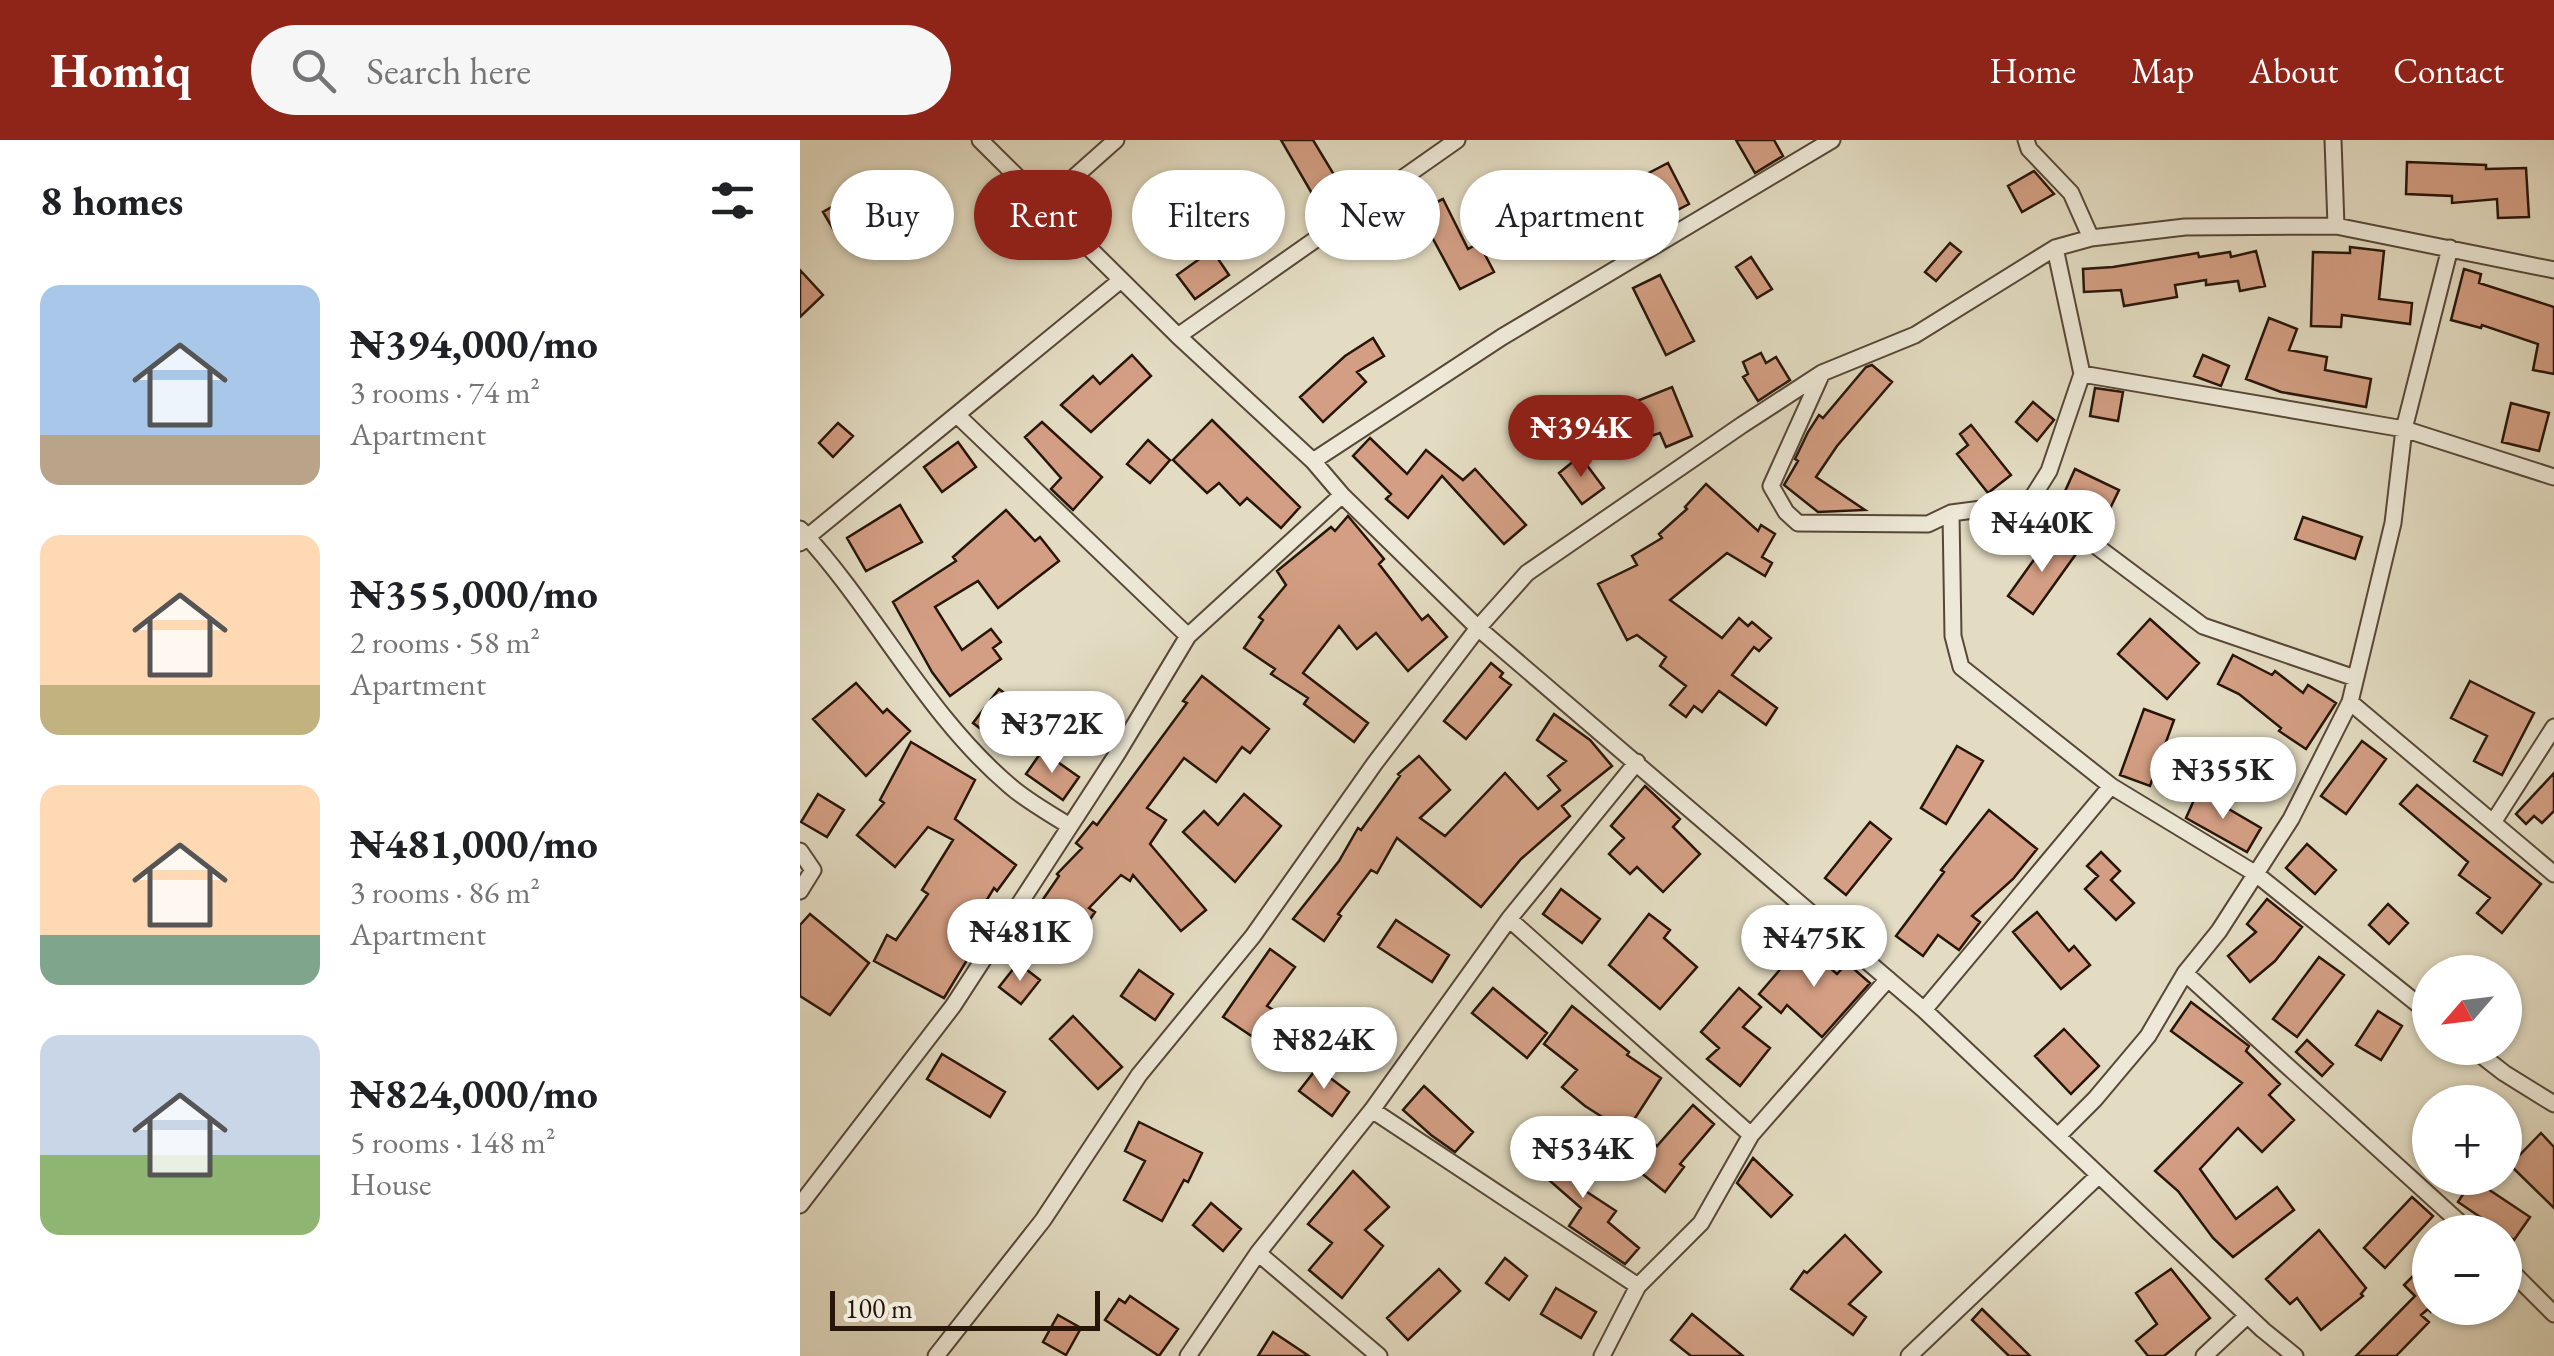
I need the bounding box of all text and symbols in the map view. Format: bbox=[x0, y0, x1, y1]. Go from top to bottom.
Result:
search box bbox=[251, 25, 951, 115]
text: Homiq bbox=[50, 39, 191, 101]
icon: search bbox=[286, 43, 341, 98]
text: Search here bbox=[366, 46, 531, 95]
text: Home bbox=[1990, 48, 2076, 93]
text: Map bbox=[2131, 48, 2194, 93]
text: About bbox=[2249, 48, 2338, 93]
text: Contact bbox=[2393, 48, 2504, 93]
chip: Buy bbox=[830, 170, 954, 260]
chip: Rent bbox=[974, 170, 1112, 260]
chip: Filters bbox=[1132, 170, 1285, 260]
chip: New bbox=[1305, 170, 1440, 260]
chip: Apartment bbox=[1460, 170, 1679, 260]
text: 8 homes bbox=[40, 173, 183, 228]
icon: filters bbox=[705, 173, 760, 228]
text: ₦394,000/mo bbox=[350, 316, 598, 371]
icon: home bbox=[120, 325, 240, 445]
text: 3 rooms · 74 m² bbox=[350, 371, 540, 413]
pin: ₦394K bbox=[1511, 395, 1651, 480]
text: ₦394K bbox=[1530, 406, 1632, 448]
text: Apartment bbox=[350, 413, 486, 455]
pin: ₦440K bbox=[1972, 490, 2112, 575]
text: ₦440K bbox=[1991, 501, 2093, 543]
text: ₦355,000/mo bbox=[350, 566, 598, 621]
icon: home bbox=[120, 575, 240, 695]
text: 2 rooms · 58 m² bbox=[350, 621, 540, 663]
text: Apartment bbox=[350, 663, 486, 705]
pin: ₦372K bbox=[982, 691, 1122, 776]
text: ₦372K bbox=[1001, 702, 1103, 744]
pin: ₦355K bbox=[2153, 737, 2293, 822]
text: ₦355K bbox=[2172, 748, 2274, 790]
text: ₦481,000/mo bbox=[350, 816, 598, 871]
icon: home bbox=[120, 825, 240, 945]
text: 3 rooms · 86 m² bbox=[350, 871, 540, 913]
pin: ₦481K bbox=[950, 899, 1090, 984]
pin: ₦475K bbox=[1744, 905, 1884, 990]
text: ₦481K bbox=[969, 910, 1071, 952]
text: Apartment bbox=[350, 913, 486, 955]
text: ₦475K bbox=[1763, 916, 1865, 958]
north arrow bbox=[2412, 955, 2522, 1065]
map controls bbox=[2412, 955, 2522, 1325]
pin: ₦824K bbox=[1254, 1007, 1394, 1092]
text: ₦824K bbox=[1273, 1018, 1375, 1060]
text: ₦824,000/mo bbox=[350, 1066, 598, 1121]
icon: home bbox=[120, 1075, 240, 1195]
button: + bbox=[2412, 1085, 2522, 1195]
pin: ₦534K bbox=[1513, 1116, 1653, 1201]
text: 5 rooms · 148 m² bbox=[350, 1121, 556, 1163]
text: ₦534K bbox=[1532, 1127, 1634, 1169]
text: House bbox=[350, 1163, 431, 1205]
button: − bbox=[2412, 1215, 2522, 1325]
scale bar bbox=[830, 1286, 1100, 1330]
text: 100 m bbox=[845, 1290, 913, 1326]

